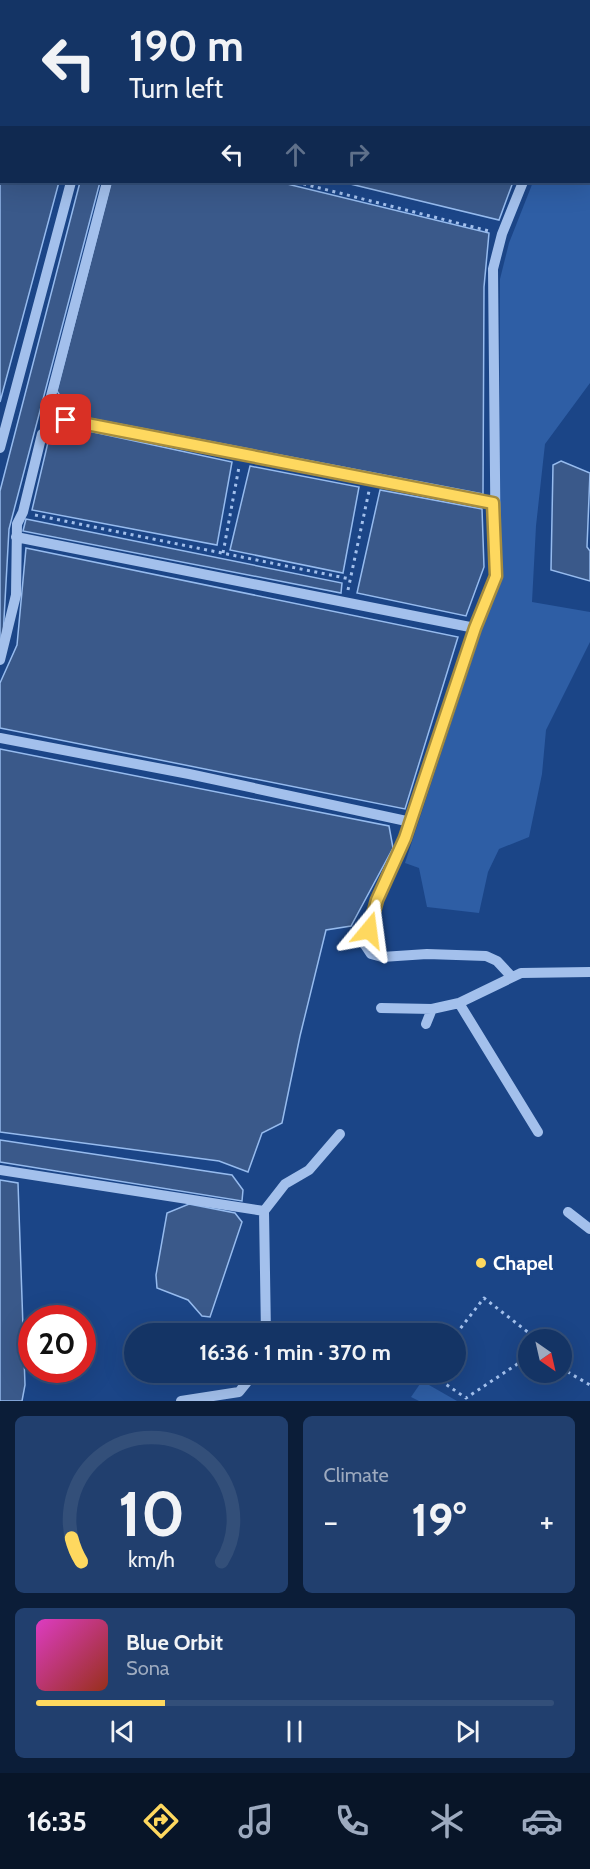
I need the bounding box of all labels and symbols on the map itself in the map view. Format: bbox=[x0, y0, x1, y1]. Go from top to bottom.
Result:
pin bbox=[40, 394, 91, 445]
position arrow bbox=[337, 898, 401, 962]
place label: Chapel bbox=[493, 1251, 553, 1275]
marker: Chapel bbox=[474, 1256, 488, 1270]
speed limit sign: 20 bbox=[18, 1305, 96, 1383]
north arrow bbox=[518, 1329, 572, 1383]

